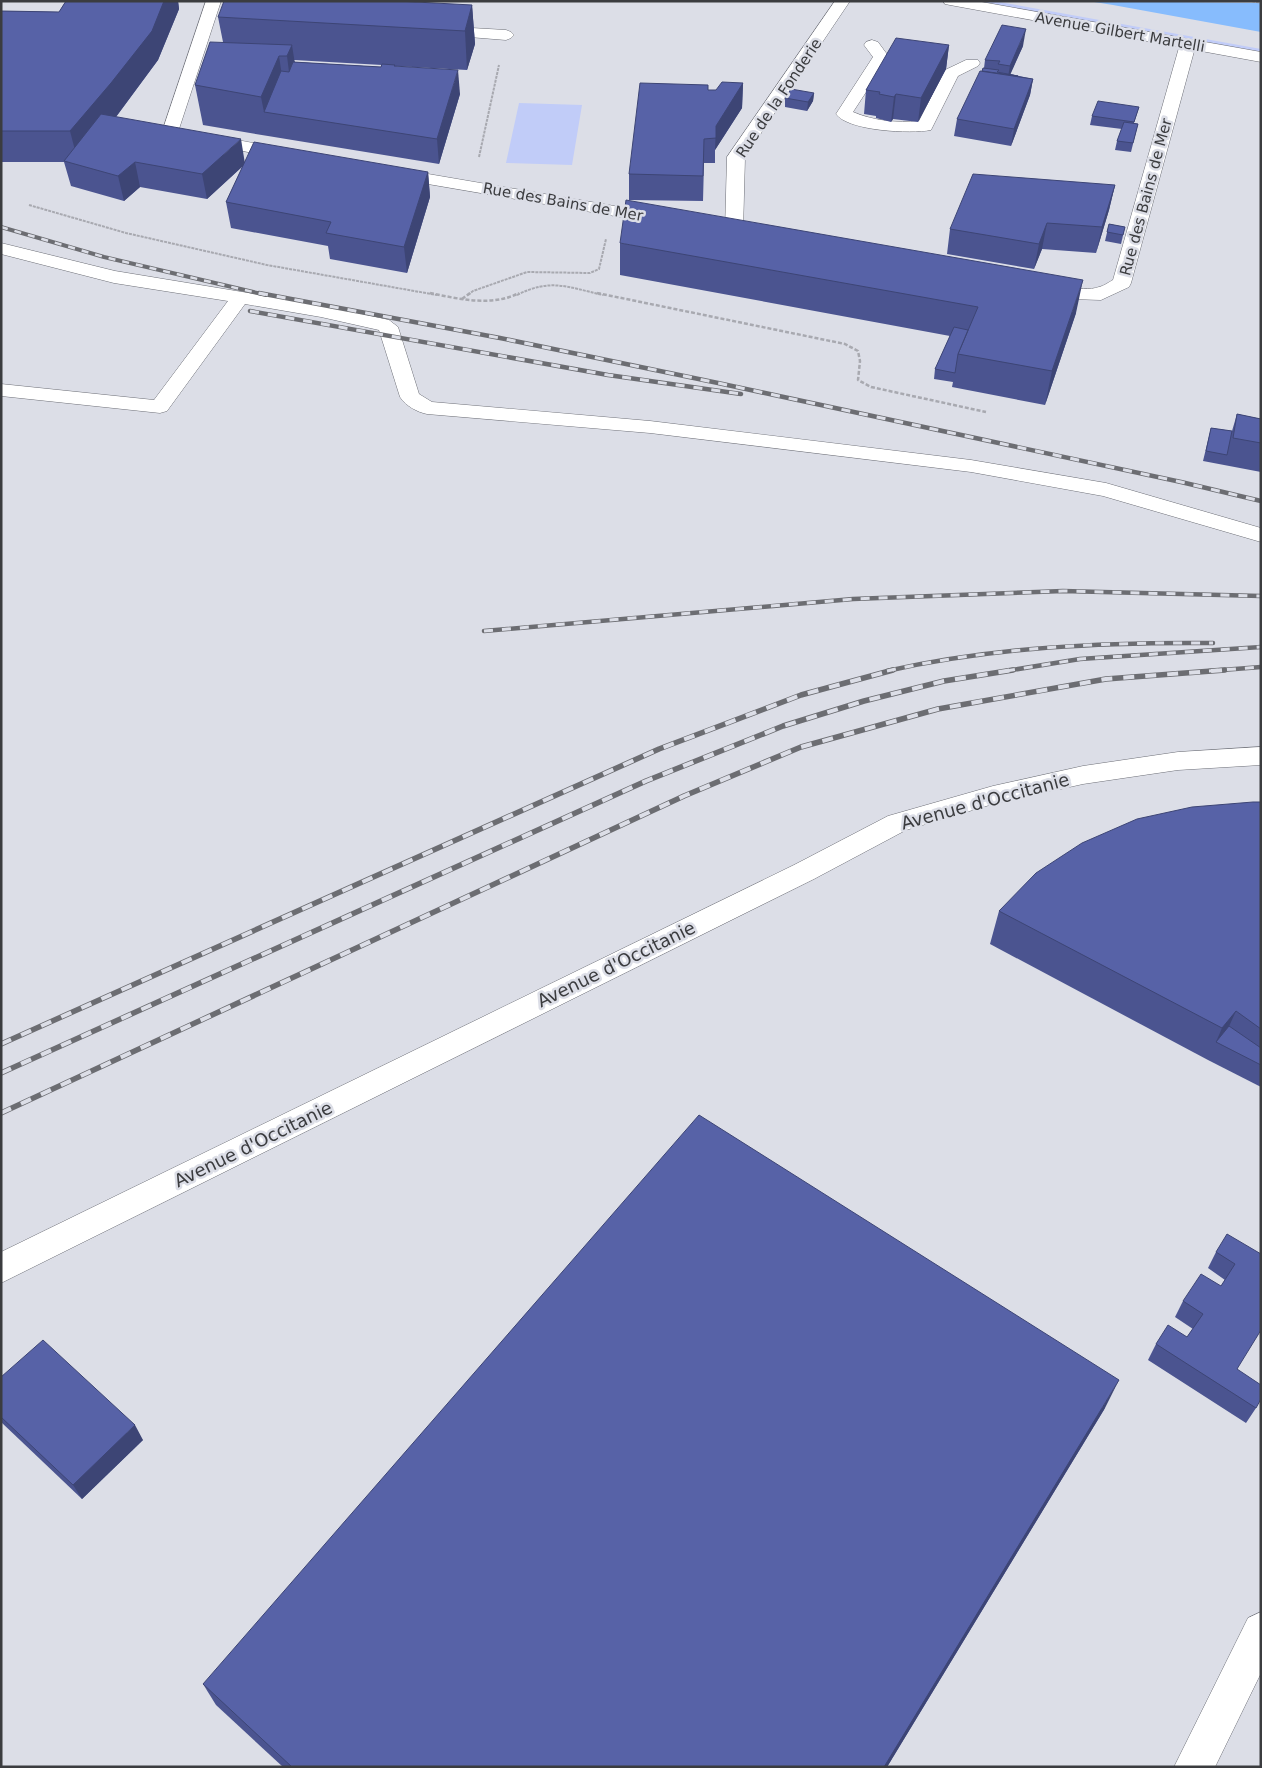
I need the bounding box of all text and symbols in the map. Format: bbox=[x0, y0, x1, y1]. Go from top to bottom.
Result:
street label: Avenue Gilbert Martelli bbox=[1034, 8, 1206, 56]
street label: Rue de la Fonderie bbox=[732, 35, 826, 161]
street label: Rue des Bains de Mer bbox=[1116, 116, 1176, 278]
street label: Rue des Bains de Mer bbox=[482, 179, 645, 225]
street label: Avenue d'Occitanie bbox=[898, 768, 1072, 834]
street label: Avenue d'Occitanie bbox=[533, 917, 699, 1011]
street label: Avenue d'Occitanie bbox=[170, 1097, 336, 1191]

